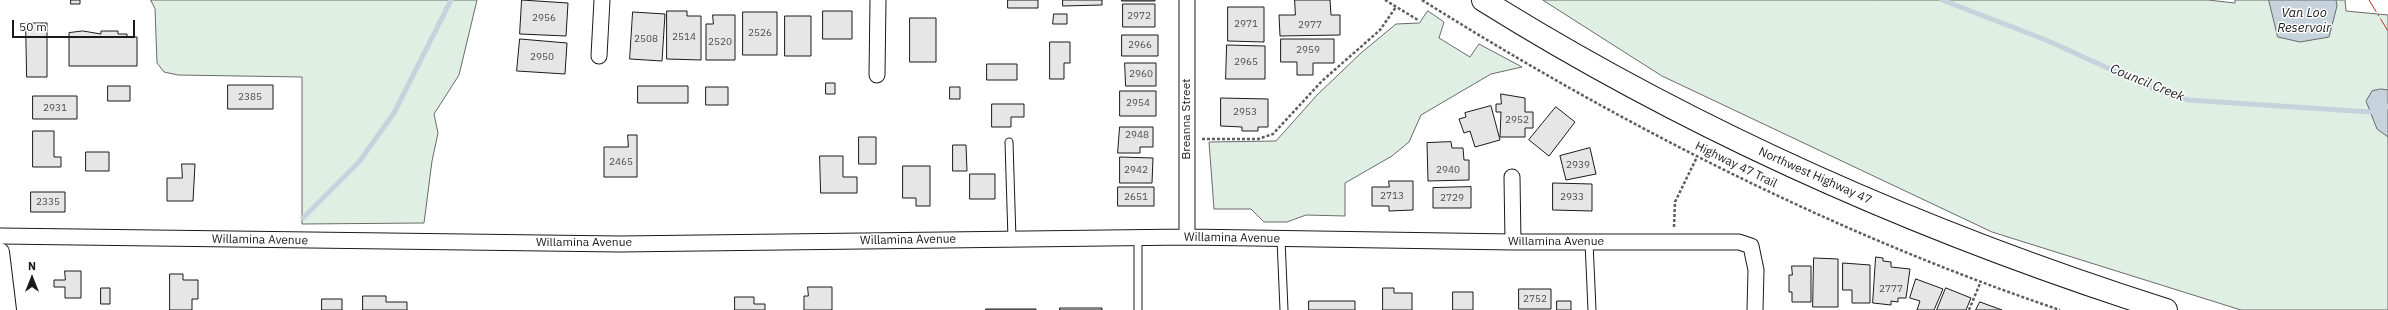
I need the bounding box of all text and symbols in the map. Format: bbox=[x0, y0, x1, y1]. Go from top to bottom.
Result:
water label: Van Loo Reservoir bbox=[2277, 5, 2331, 36]
house number: 2972 bbox=[1127, 10, 1151, 22]
scale bar bbox=[14, 12, 137, 38]
house number: 2956 bbox=[532, 12, 556, 24]
house number: 2971 bbox=[1234, 18, 1258, 30]
text: 50 m bbox=[19, 19, 47, 34]
house number: 2977 bbox=[1298, 19, 1322, 31]
house number: 2526 bbox=[748, 27, 772, 39]
house number: 2514 bbox=[672, 31, 696, 43]
house number: 2508 bbox=[634, 33, 658, 45]
house number: 2520 bbox=[708, 36, 732, 48]
house number: 2966 bbox=[1128, 39, 1152, 51]
house number: 2959 bbox=[1296, 44, 1320, 56]
house number: 2950 bbox=[530, 51, 554, 63]
house number: 2965 bbox=[1234, 56, 1258, 68]
water label: Council Creek bbox=[2108, 61, 2186, 105]
house number: 2960 bbox=[1129, 68, 1153, 80]
street label: Breanna Street bbox=[1180, 79, 1194, 159]
house number: 2385 bbox=[238, 91, 262, 103]
house number: 2954 bbox=[1126, 97, 1150, 109]
house number: 2931 bbox=[43, 102, 67, 114]
house number: 2953 bbox=[1233, 106, 1257, 118]
house number: 2952 bbox=[1505, 114, 1529, 126]
house number: 2948 bbox=[1125, 129, 1149, 141]
street label: Highway 47 Trail bbox=[1693, 139, 1779, 191]
street label: Northwest Highway 47 bbox=[1756, 145, 1874, 207]
house number: 2465 bbox=[609, 156, 633, 168]
house number: 2939 bbox=[1566, 159, 1590, 171]
house number: 2942 bbox=[1124, 164, 1148, 176]
house number: 2940 bbox=[1436, 164, 1460, 176]
house number: 2713 bbox=[1380, 190, 1404, 202]
house number: 2651 bbox=[1124, 191, 1148, 203]
house number: 2933 bbox=[1560, 191, 1584, 203]
house number: 2729 bbox=[1440, 192, 1464, 204]
house number: 2335 bbox=[36, 196, 60, 208]
street label: Willamina Avenue bbox=[1184, 230, 1280, 246]
street label: Willamina Avenue bbox=[212, 232, 308, 248]
street label: Willamina Avenue bbox=[860, 232, 956, 248]
street label: Willamina Avenue bbox=[1508, 235, 1604, 249]
street label: Willamina Avenue bbox=[536, 236, 632, 250]
north arrow bbox=[12, 258, 52, 298]
text: N bbox=[28, 259, 36, 273]
house number: 2777 bbox=[1879, 283, 1903, 295]
house number: 2752 bbox=[1523, 293, 1547, 305]

